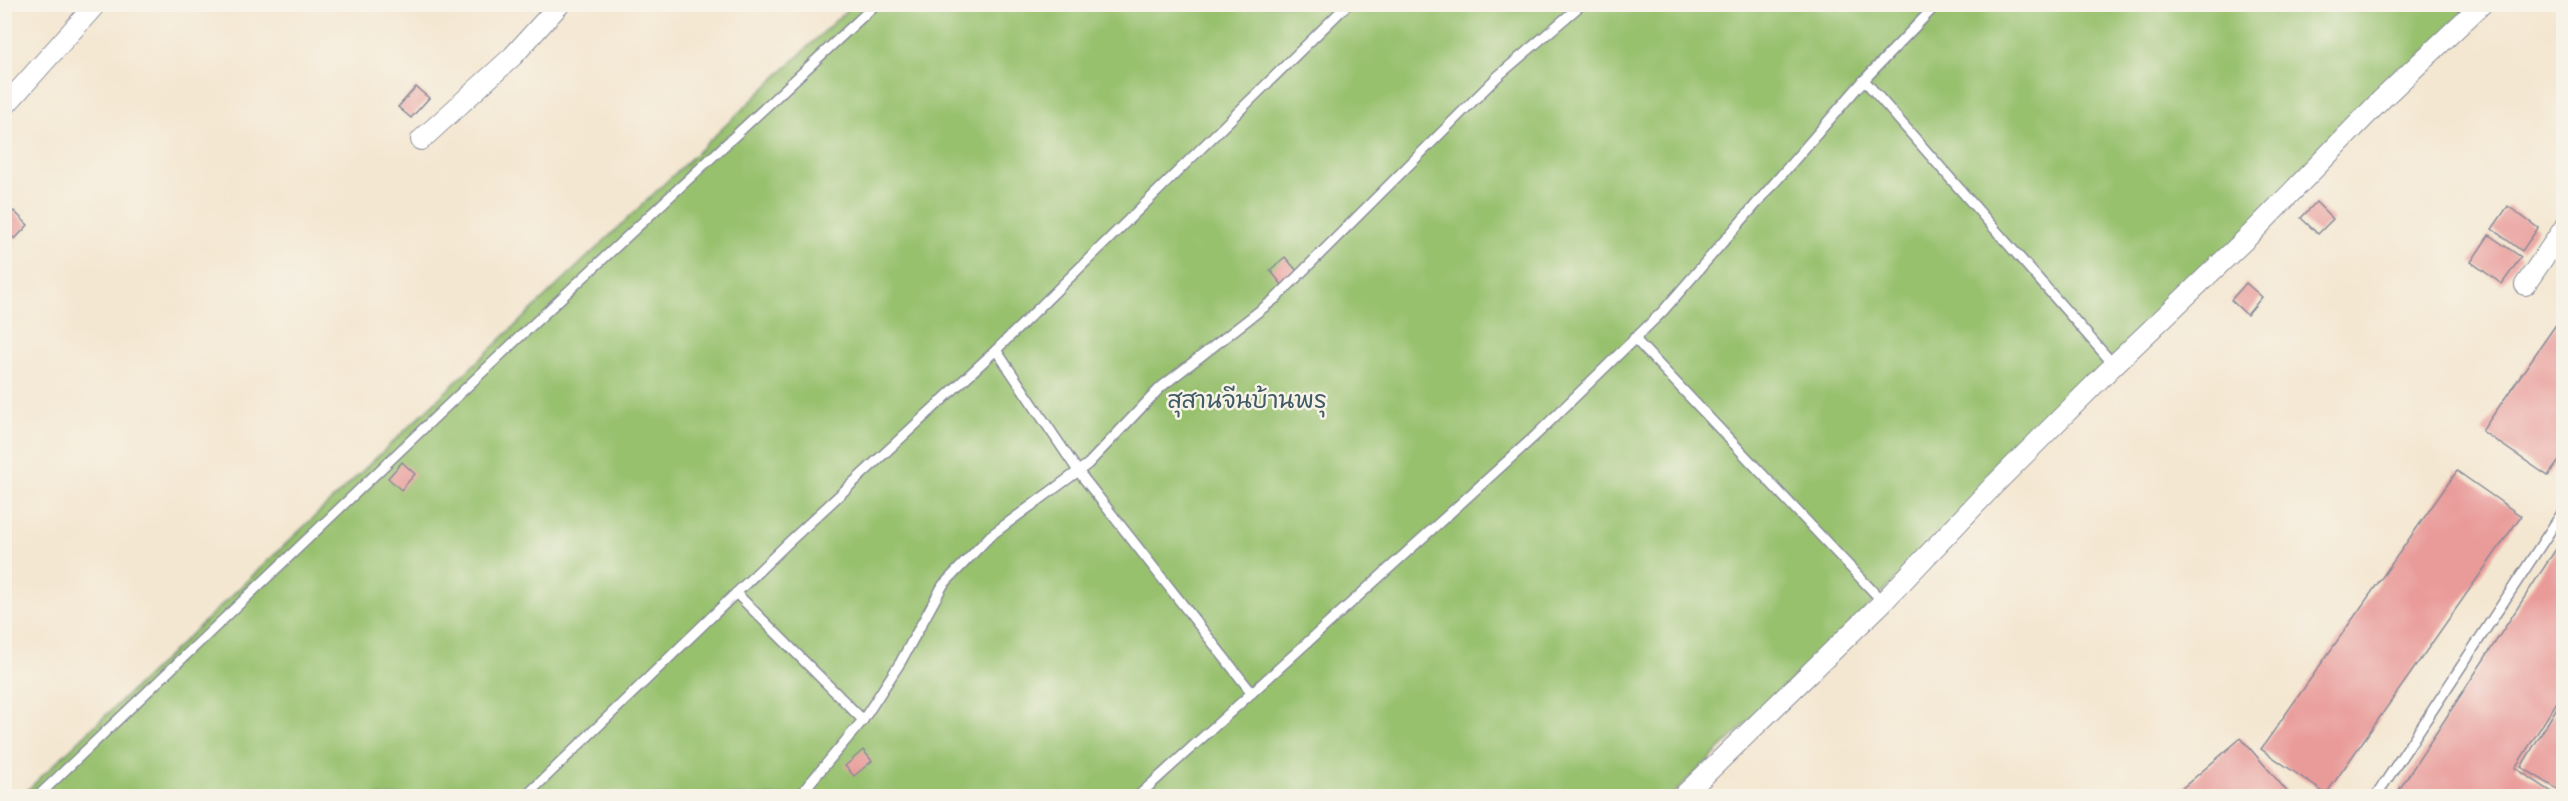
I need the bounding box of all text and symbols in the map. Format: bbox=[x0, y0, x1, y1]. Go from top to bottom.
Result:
park label: สุสานจีนบ้านพรุ bbox=[1167, 385, 1327, 418]

